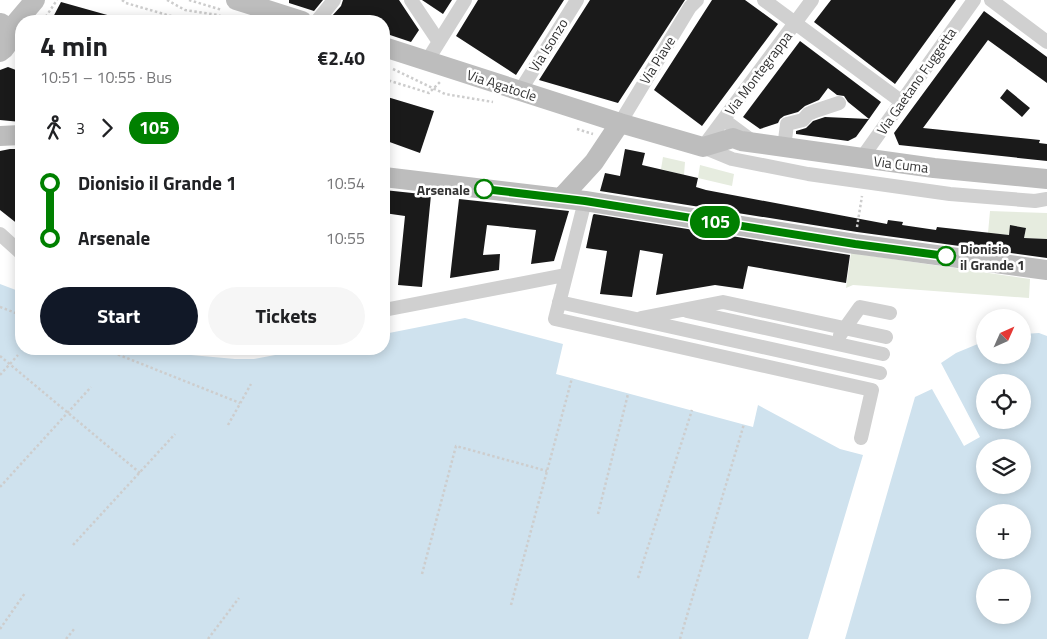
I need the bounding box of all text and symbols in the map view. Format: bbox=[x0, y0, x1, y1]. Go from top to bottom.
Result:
street label: Via Isonzo bbox=[523, 14, 573, 76]
street label: Via Gaetano Fuggetta bbox=[871, 23, 961, 139]
text: 4 min bbox=[40, 24, 108, 67]
street label: Via Montegrappa bbox=[719, 26, 797, 120]
street label: Via Piave bbox=[634, 32, 680, 88]
text: €2.40 bbox=[318, 43, 365, 72]
street label: Via Agatocle bbox=[464, 64, 540, 106]
text: 10:51 – 10:55 · Bus bbox=[40, 65, 172, 89]
icon: walk bbox=[40, 114, 68, 142]
icon: forward bbox=[93, 114, 121, 142]
text: 105 bbox=[139, 114, 169, 141]
text: 3 bbox=[76, 116, 85, 140]
street label: Via Cuma bbox=[872, 150, 930, 178]
text: Dionisio il Grande 1 bbox=[78, 168, 237, 197]
text: 10:54 bbox=[326, 171, 365, 195]
place label: Arsenale bbox=[417, 179, 470, 200]
marker: Arsenale bbox=[474, 179, 494, 199]
line badge: 105 bbox=[686, 206, 744, 238]
text: 105 bbox=[700, 208, 730, 235]
text: Arsenale bbox=[78, 223, 150, 252]
text: 10:55 bbox=[326, 226, 365, 250]
place label: Dionisio il Grande 1 bbox=[960, 238, 1025, 275]
marker: Dionisio il Grande 1 bbox=[936, 246, 956, 266]
button: Start bbox=[40, 287, 198, 345]
button: Tickets bbox=[208, 287, 365, 345]
north arrow bbox=[976, 309, 1031, 364]
map controls bbox=[976, 309, 1031, 624]
button: locate bbox=[976, 374, 1031, 429]
button: layers bbox=[976, 439, 1031, 494]
button: + bbox=[976, 504, 1031, 559]
button: − bbox=[976, 569, 1031, 624]

